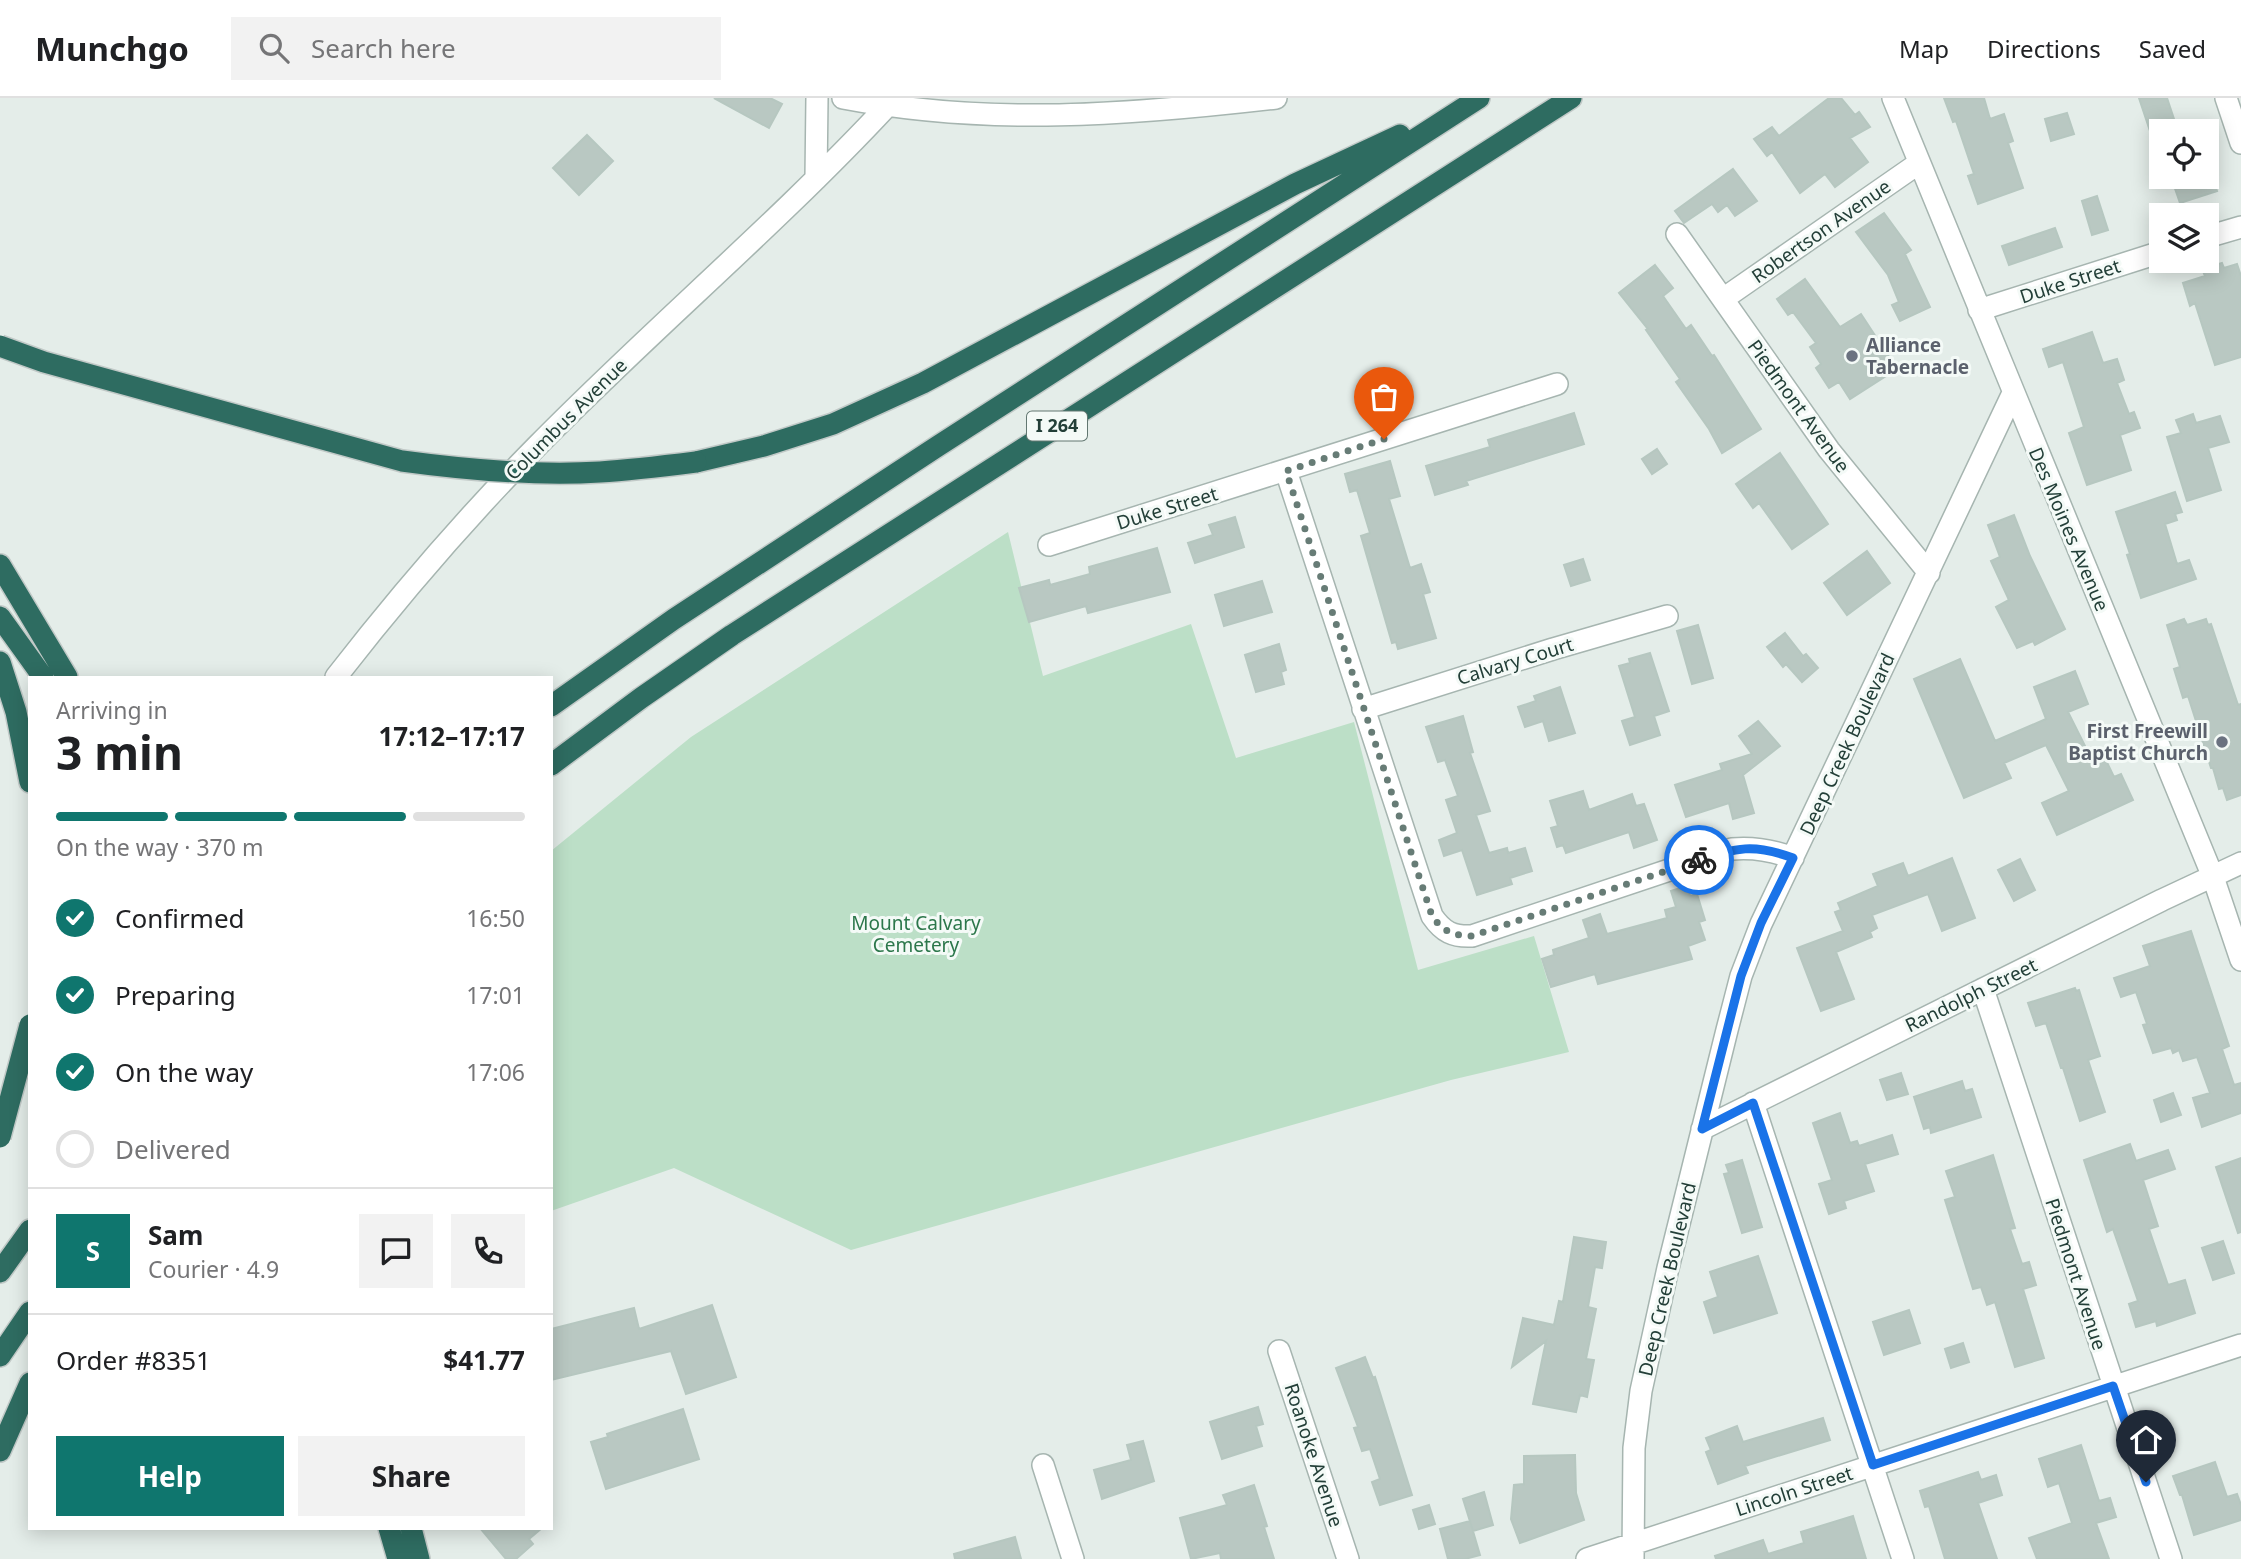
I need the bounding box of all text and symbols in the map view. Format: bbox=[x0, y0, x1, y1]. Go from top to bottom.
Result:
search box bbox=[231, 17, 721, 80]
text: Munchgo bbox=[35, 26, 189, 71]
icon: search bbox=[255, 29, 293, 67]
text: Search here bbox=[311, 30, 456, 66]
text: Map bbox=[1899, 32, 1949, 65]
text: Directions bbox=[1987, 32, 2101, 65]
text: Saved bbox=[2139, 32, 2206, 65]
map controls bbox=[2149, 119, 2219, 273]
button: locate bbox=[2149, 119, 2219, 189]
street label: Robertson Avenue bbox=[1746, 173, 1896, 289]
button: layers bbox=[2149, 203, 2219, 273]
street label: Duke Street bbox=[2016, 252, 2124, 310]
place label: Alliance Tabernacle bbox=[1866, 332, 1969, 380]
street label: Piedmont Avenue bbox=[1742, 334, 1856, 478]
marker: Alliance Tabernacle bbox=[1844, 348, 1860, 364]
street label: Columbus Avenue bbox=[499, 352, 633, 486]
pin bbox=[1354, 367, 1414, 439]
icon: bag bbox=[1365, 378, 1403, 416]
road number: I 264 bbox=[1027, 412, 1087, 440]
street label: Des Moines Avenue bbox=[2023, 443, 2115, 615]
street label: Duke Street bbox=[1113, 480, 1221, 536]
street label: Calvary Court bbox=[1454, 631, 1576, 691]
street label: Deep Creek Boulevard bbox=[1793, 649, 1901, 839]
text: Arriving in bbox=[56, 694, 168, 726]
text: 17:12–17:17 bbox=[378, 718, 525, 754]
place label: First Freewill Baptist Church bbox=[2068, 718, 2208, 766]
text: 3 min bbox=[56, 721, 183, 783]
marker: First Freewill Baptist Church bbox=[2214, 734, 2230, 750]
courier bbox=[1664, 825, 1734, 895]
text: On the way · 370 m bbox=[56, 831, 263, 863]
icon: bike bbox=[1680, 841, 1718, 879]
icon: check bbox=[56, 899, 94, 937]
text: Confirmed bbox=[115, 900, 245, 936]
text: 16:50 bbox=[466, 902, 525, 934]
park label: Mount Calvary Cemetery bbox=[851, 910, 981, 958]
street label: Randolph Street bbox=[1901, 952, 2041, 1038]
icon: check bbox=[56, 976, 94, 1014]
text: Preparing bbox=[115, 977, 236, 1013]
text: 17:01 bbox=[466, 979, 525, 1011]
icon: check bbox=[56, 1053, 94, 1091]
text: On the way bbox=[115, 1054, 253, 1090]
text: 17:06 bbox=[466, 1056, 525, 1088]
text: Delivered bbox=[115, 1131, 231, 1167]
street label: Deep Creek Boulevard bbox=[1632, 1180, 1702, 1378]
street label: Piedmont Avenue bbox=[2039, 1195, 2113, 1353]
button: chat bbox=[359, 1214, 433, 1288]
button: phone bbox=[451, 1214, 525, 1288]
text: Sam bbox=[148, 1217, 203, 1253]
text: S bbox=[86, 1233, 100, 1269]
text: Courier · 4.9 bbox=[148, 1253, 279, 1285]
text: Order #8351 bbox=[56, 1342, 211, 1378]
text: $41.77 bbox=[443, 1342, 525, 1378]
street label: Roanoke Avenue bbox=[1279, 1380, 1349, 1530]
pin bbox=[2116, 1410, 2176, 1482]
icon: home bbox=[2127, 1421, 2165, 1459]
button: Help bbox=[56, 1436, 284, 1516]
button: Share bbox=[298, 1436, 525, 1516]
street label: Lincoln Street bbox=[1732, 1460, 1856, 1522]

